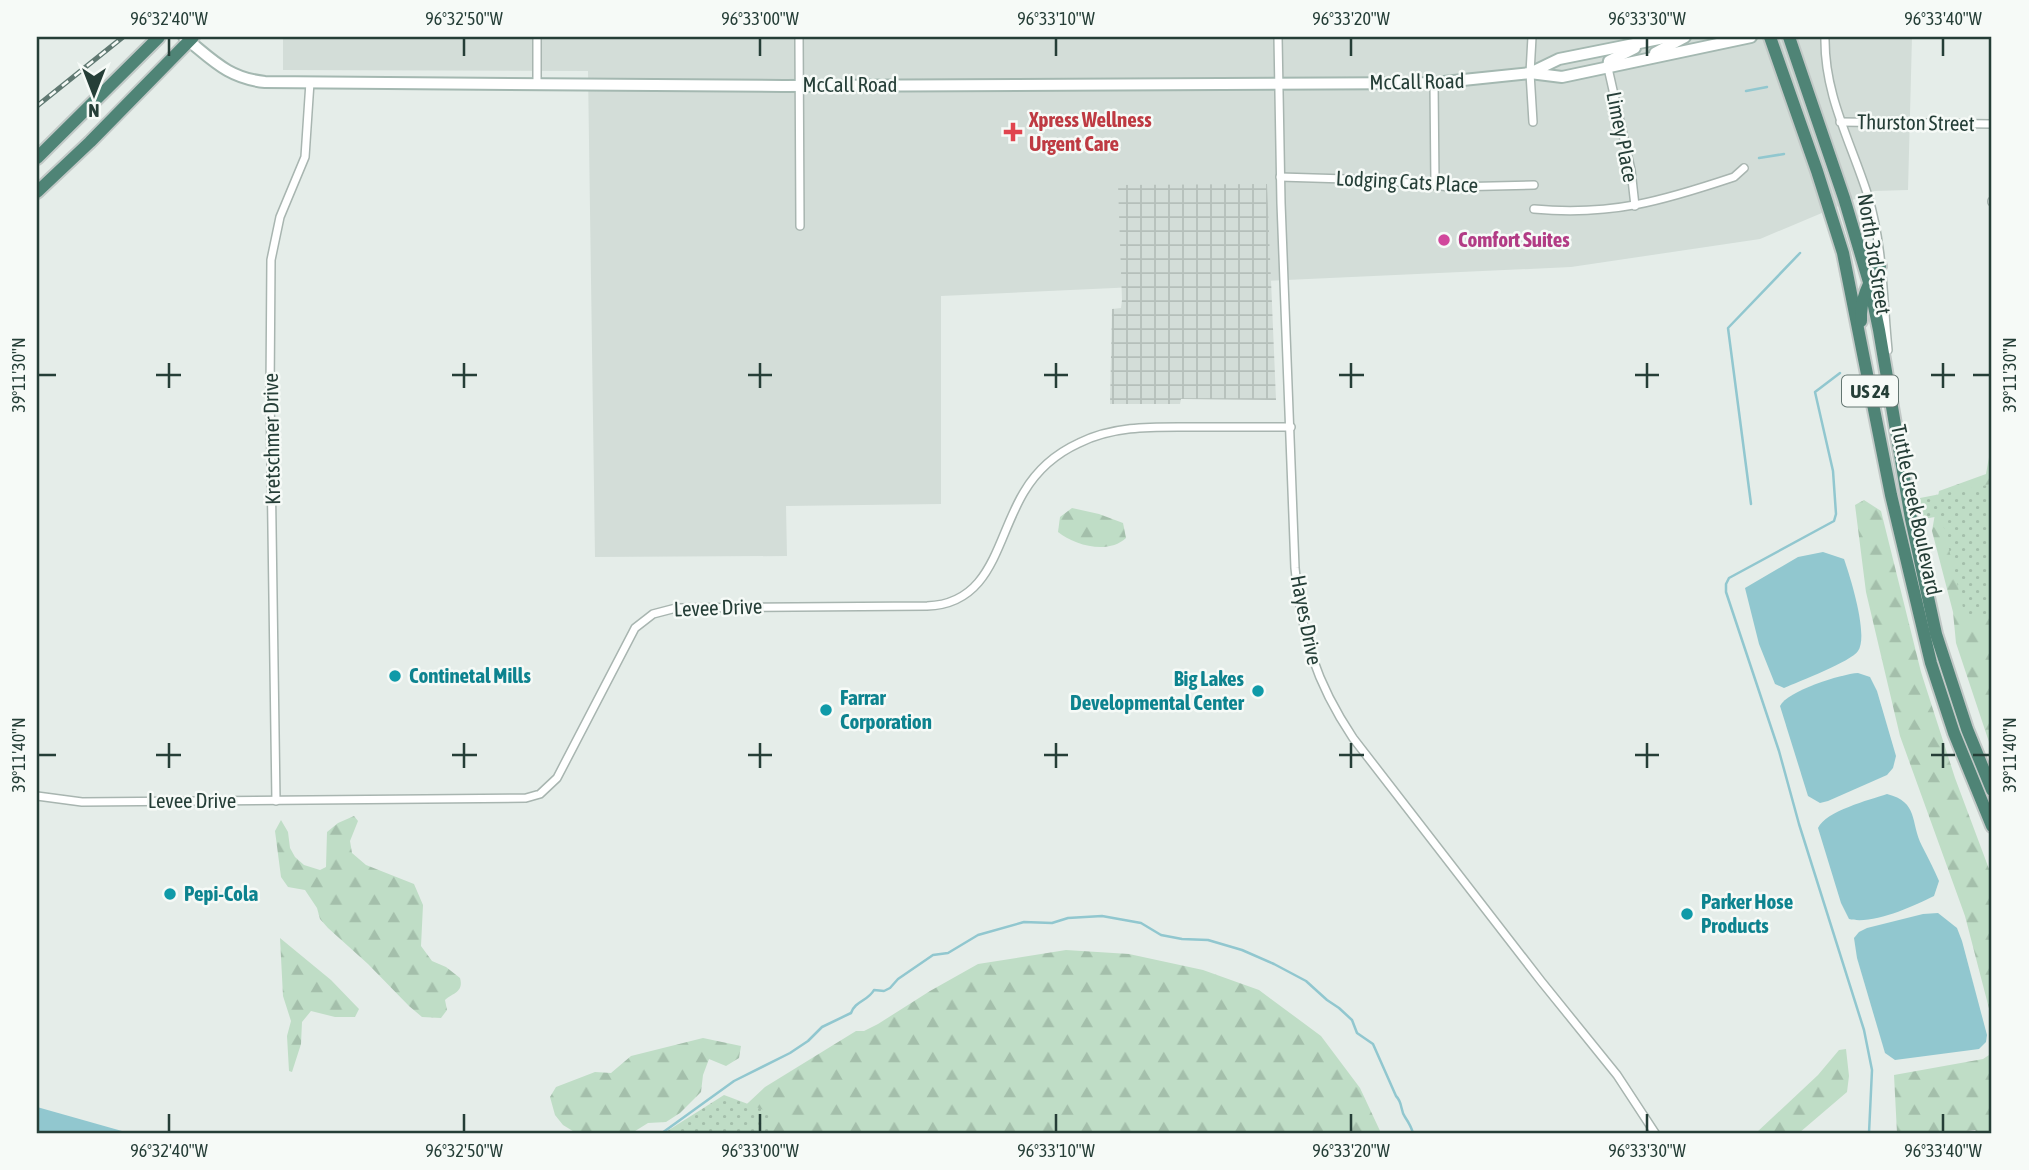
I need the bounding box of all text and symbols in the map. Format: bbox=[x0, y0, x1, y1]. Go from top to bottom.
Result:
text: 96°32'40"W bbox=[130, 8, 208, 29]
text: 96°32'50"W bbox=[425, 8, 503, 29]
text: 96°33'00"W bbox=[721, 8, 799, 29]
text: 96°33'10"W bbox=[1017, 8, 1095, 29]
text: 96°33'20"W bbox=[1312, 8, 1390, 29]
text: 96°33'30"W bbox=[1608, 8, 1686, 29]
text: 96°33'40"W bbox=[1904, 8, 1982, 29]
north arrow bbox=[60, 60, 130, 130]
street label: McCall Road bbox=[1369, 68, 1465, 94]
street label: McCall Road bbox=[802, 72, 898, 96]
street label: Limey Place bbox=[1602, 89, 1644, 184]
text: N bbox=[88, 100, 100, 122]
place label: Xpress Wellness Urgent Care bbox=[1028, 107, 1152, 155]
street label: Thurston Street bbox=[1857, 109, 1975, 135]
marker: Xpress Wellness Urgent Care bbox=[1003, 122, 1023, 142]
street label: Lodging Cats Place bbox=[1335, 165, 1479, 197]
street label: North 3rd Street bbox=[1854, 192, 1896, 316]
place label: Comfort Suites bbox=[1458, 227, 1570, 251]
marker: Comfort Suites bbox=[1436, 232, 1452, 248]
text: 39°11'30"N bbox=[8, 337, 29, 413]
text: 39°11'30"N bbox=[1999, 337, 2020, 413]
street label: Kretschmer Drive bbox=[258, 373, 284, 505]
road number: US 24 bbox=[1842, 376, 1898, 406]
street label: Tuttle Creek Boulevard bbox=[1887, 422, 1947, 597]
street label: Hayes Drive bbox=[1287, 573, 1327, 667]
street label: Levee Drive bbox=[673, 593, 763, 621]
place label: Continetal Mills bbox=[409, 663, 531, 687]
place label: Big Lakes Developmental Center bbox=[1070, 666, 1245, 714]
marker: Continetal Mills bbox=[387, 668, 403, 684]
marker: Big Lakes Developmental Center bbox=[1250, 683, 1266, 699]
place label: Farrar Corporation bbox=[840, 685, 932, 733]
marker: Farrar Corporation bbox=[818, 702, 834, 718]
text: 39°11'40"N bbox=[8, 717, 29, 793]
text: 39°11'40"N bbox=[1999, 717, 2020, 793]
street label: Levee Drive bbox=[148, 788, 236, 812]
place label: Pepi-Cola bbox=[184, 881, 259, 905]
marker: Pepi-Cola bbox=[162, 886, 178, 902]
place label: Parker Hose Products bbox=[1701, 889, 1793, 937]
marker: Parker Hose Products bbox=[1679, 906, 1695, 922]
text: 96°32'40"W bbox=[130, 1140, 208, 1161]
text: 96°32'50"W bbox=[425, 1140, 503, 1161]
text: 96°33'00"W bbox=[721, 1140, 799, 1161]
text: 96°33'10"W bbox=[1017, 1140, 1095, 1161]
text: 96°33'20"W bbox=[1312, 1140, 1390, 1161]
text: 96°33'30"W bbox=[1608, 1140, 1686, 1161]
text: 96°33'40"W bbox=[1904, 1140, 1982, 1161]

